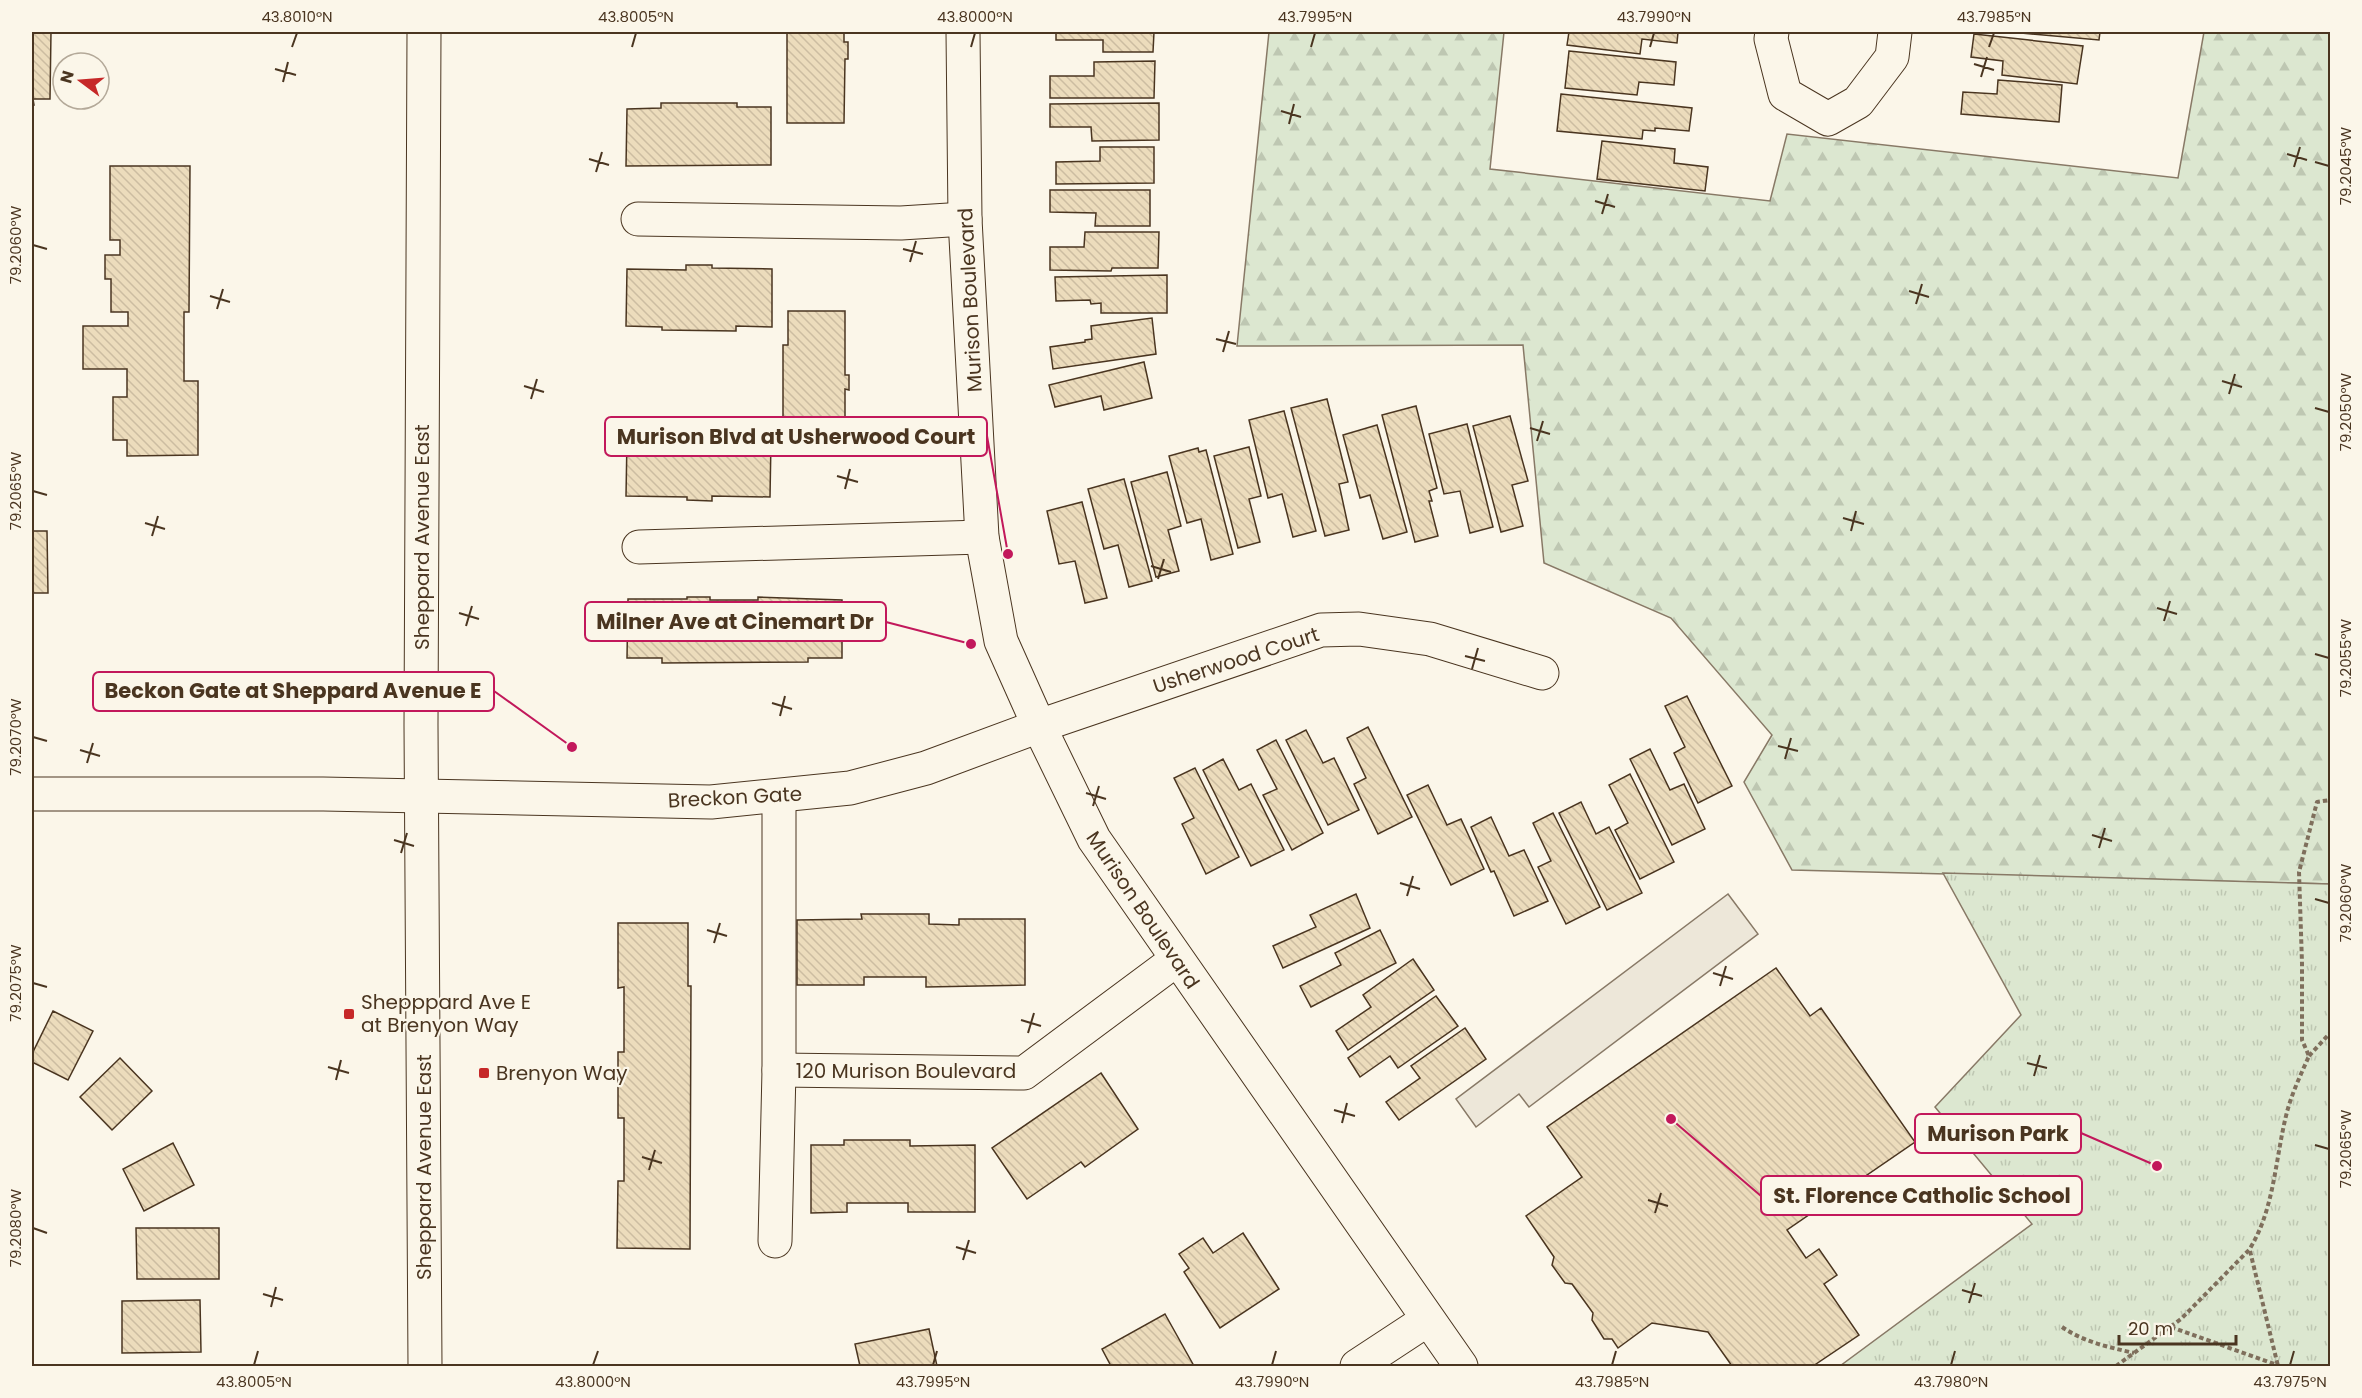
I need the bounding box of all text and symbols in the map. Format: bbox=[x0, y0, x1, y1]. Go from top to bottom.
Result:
text: 43.8010°N bbox=[261, 6, 333, 27]
text: 43.8005°N bbox=[598, 6, 674, 27]
text: 43.8000°N bbox=[937, 6, 1013, 27]
text: 43.7995°N bbox=[1278, 6, 1352, 27]
text: 43.7990°N bbox=[1617, 6, 1691, 27]
text: 43.7985°N bbox=[1957, 6, 2031, 27]
north arrow bbox=[51, 51, 111, 111]
text: N bbox=[54, 68, 80, 86]
text: 79.2045°W bbox=[2335, 126, 2356, 205]
text: 79.2060°W bbox=[5, 205, 26, 284]
street label: Murison Boulevard bbox=[951, 207, 989, 393]
text: 79.2050°W bbox=[2335, 372, 2356, 451]
callout: Murison Blvd at Usherwood Court bbox=[605, 417, 987, 456]
text: Murison Blvd at Usherwood Court bbox=[617, 422, 975, 451]
street label: Sheppard Avenue East bbox=[408, 424, 436, 650]
text: 79.2065°W bbox=[5, 451, 26, 530]
callout: Milner Ave at Cinemart Dr bbox=[585, 602, 886, 641]
text: Milner Ave at Cinemart Dr bbox=[596, 607, 874, 636]
text: 79.2055°W bbox=[2335, 618, 2356, 697]
street label: Usherwood Court bbox=[1149, 620, 1323, 700]
callout: Beckon Gate at Sheppard Avenue E bbox=[93, 672, 494, 711]
text: Beckon Gate at Sheppard Avenue E bbox=[105, 676, 481, 705]
text: 79.2070°W bbox=[5, 698, 26, 776]
street label: Breckon Gate bbox=[667, 780, 803, 814]
street label: Murison Boulevard bbox=[1080, 826, 1206, 994]
text: 79.2060°W bbox=[2335, 863, 2356, 942]
text: 79.2075°W bbox=[5, 944, 26, 1022]
place label: Shepppard Ave E at Brenyon Way bbox=[361, 988, 531, 1039]
marker: Shepppard Ave E at Brenyon Way bbox=[342, 1007, 356, 1021]
street label: Sheppard Avenue East bbox=[410, 1054, 438, 1280]
street label: 120 Murison Boulevard bbox=[796, 1057, 1016, 1085]
place label: Brenyon Way bbox=[496, 1059, 627, 1087]
marker: Brenyon Way bbox=[477, 1066, 491, 1080]
text: 79.2065°W bbox=[2335, 1109, 2356, 1188]
callout: Murison Park bbox=[1915, 1114, 2081, 1153]
text: Murison Park bbox=[1927, 1119, 2069, 1148]
callout: St. Florence Catholic School bbox=[1761, 1176, 2082, 1215]
text: St. Florence Catholic School bbox=[1773, 1181, 2071, 1210]
text: 79.2080°W bbox=[5, 1188, 26, 1267]
scale bar bbox=[2119, 1308, 2236, 1346]
text: 20 m bbox=[2128, 1316, 2173, 1341]
text: 43.8005°N bbox=[216, 1371, 292, 1392]
text: 43.8000°N bbox=[555, 1371, 631, 1392]
text: 43.7995°N bbox=[896, 1371, 970, 1392]
text: 43.7990°N bbox=[1235, 1371, 1309, 1392]
text: 43.7985°N bbox=[1575, 1371, 1649, 1392]
text: 43.7980°N bbox=[1914, 1371, 1988, 1392]
text: 43.7975°N bbox=[2253, 1371, 2327, 1392]

